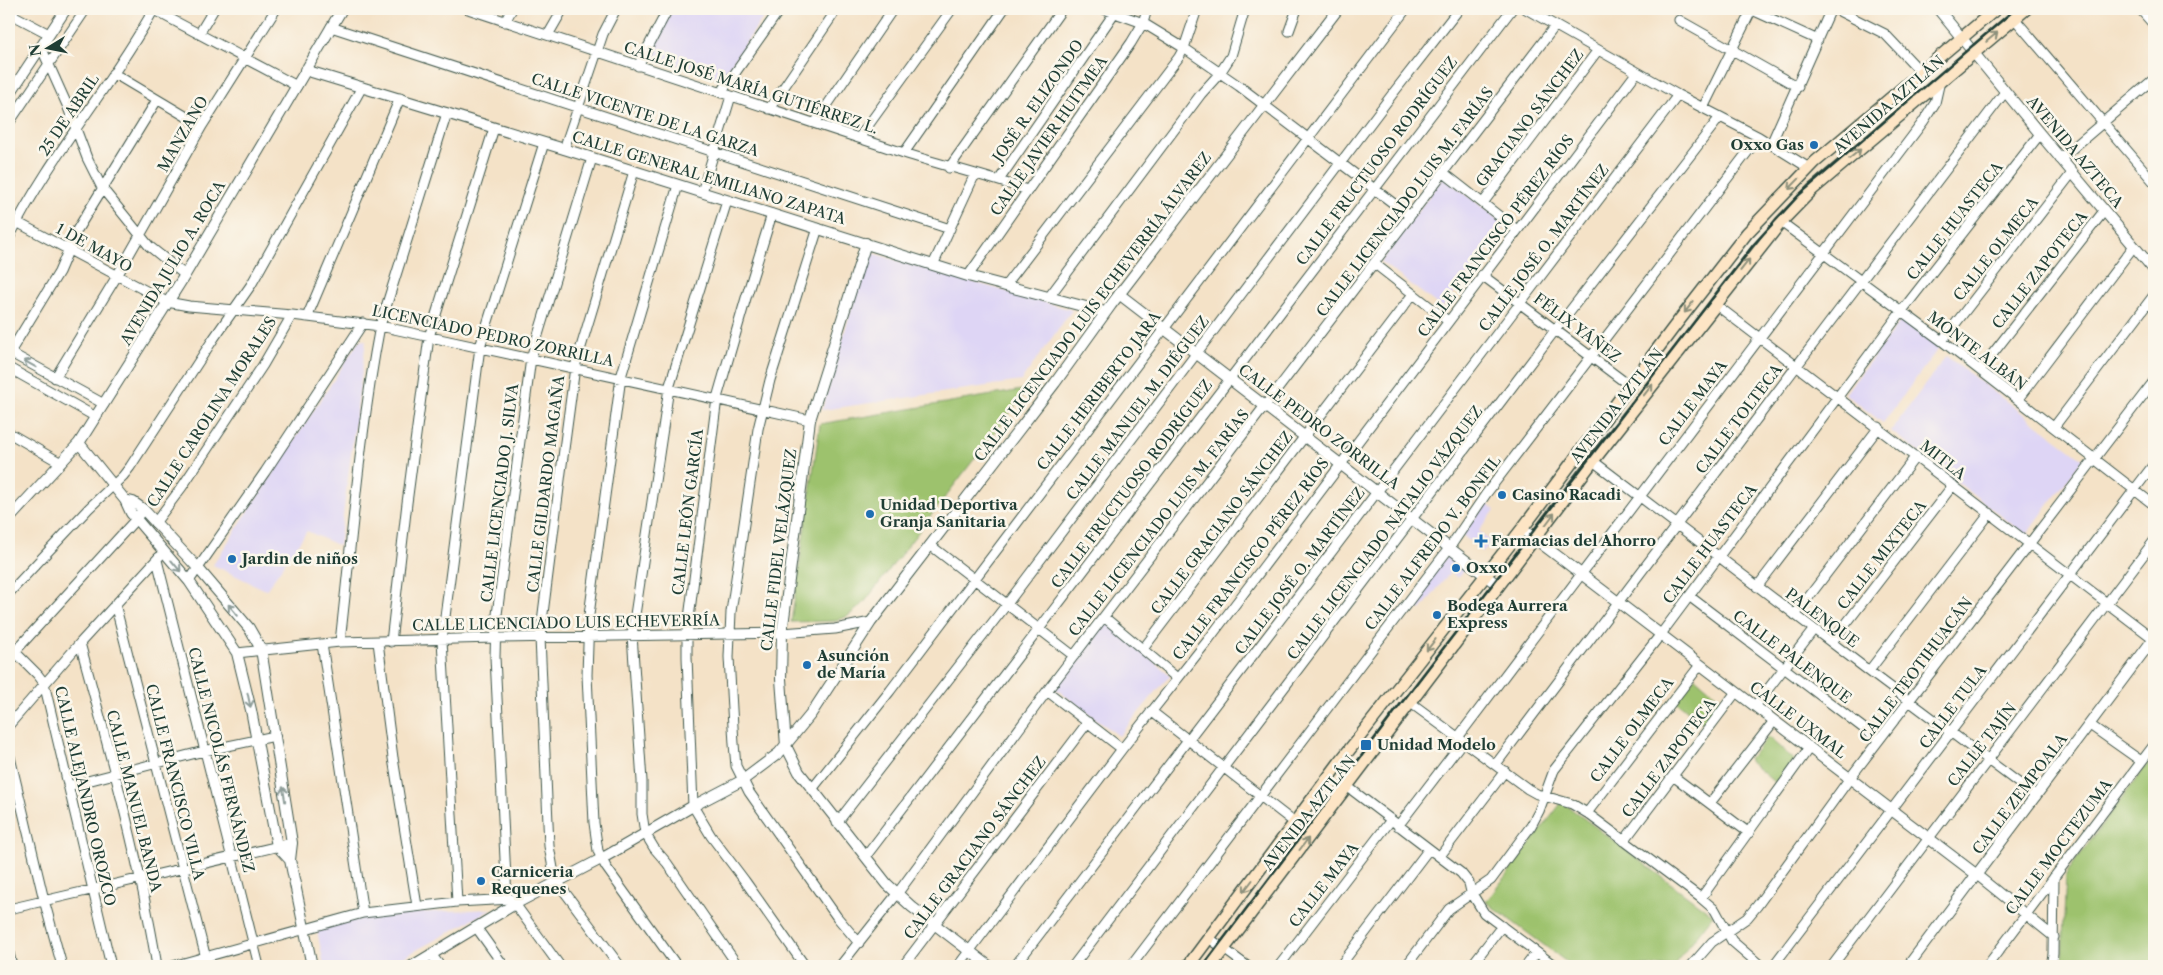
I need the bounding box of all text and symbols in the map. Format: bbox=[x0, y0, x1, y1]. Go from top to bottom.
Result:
north arrow bbox=[22, 22, 72, 72]
one-way arrow bbox=[1985, 32, 1998, 43]
street label: JOSÉ R. ELIZONDO bbox=[987, 36, 1087, 167]
street label: CALLE JOSÉ MARÍA GUTIÉRREZ L. bbox=[622, 37, 881, 138]
text: N bbox=[25, 43, 45, 58]
street label: GRACIANO SÁNCHEZ bbox=[1472, 45, 1588, 190]
street label: CALLE JAVIER HUITMEA bbox=[986, 51, 1112, 219]
street label: AVENIDA AZTLÁN bbox=[1829, 51, 1948, 159]
street label: CALLE FRUCTUOSO RODRÍGUEZ bbox=[1292, 53, 1461, 269]
street label: CALLE VICENTE DE LA GARZA bbox=[529, 69, 762, 161]
street label: 25 DE ABRIL bbox=[34, 70, 103, 159]
street label: CALLE LICENCIADO LUIS M. FARÍAS bbox=[1312, 83, 1497, 320]
street label: AVENIDA AZTECA bbox=[2022, 91, 2128, 212]
street label: MANZANO bbox=[153, 92, 212, 175]
street label: CALLE GENERAL EMILIANO ZAPATA bbox=[570, 127, 849, 229]
street label: CALLE FRANCISCO PÉREZ RÍOS bbox=[1413, 131, 1578, 341]
place label: Oxxo Gas bbox=[1730, 135, 1804, 154]
marker: Oxxo Gas bbox=[1808, 139, 1820, 151]
street label: CALLE LICENCIADO LUIS ECHEVERRÍA ÁLVAREZ bbox=[970, 148, 1215, 465]
one-way arrow bbox=[1848, 148, 1861, 159]
street label: CALLE HUASTECA bbox=[1903, 157, 2007, 284]
street label: CALLE JOSÉ O. MARTÍNEZ bbox=[1474, 160, 1613, 335]
street label: AVENIDA JULIO A. ROCA bbox=[115, 176, 230, 349]
one-way arrow bbox=[1788, 177, 1800, 189]
street label: CALLE OLMECA bbox=[1949, 192, 2043, 305]
street label: CALLE ZAPOTECA bbox=[1988, 206, 2092, 332]
street label: 1 DE MAYO bbox=[53, 219, 136, 276]
one-way arrow bbox=[1740, 258, 1750, 272]
street label: FÉLIX YÁÑEZ bbox=[1530, 289, 1625, 366]
street label: LICENCIADO PEDRO ZORRILLA bbox=[370, 301, 617, 371]
one-way arrow bbox=[1683, 301, 1694, 314]
street label: CALLE HERIBERTO JARA bbox=[1033, 307, 1165, 474]
street label: MONTE ALBÁN bbox=[1924, 307, 2031, 394]
street label: CALLE MANUEL M. DIÉGUEZ bbox=[1062, 312, 1213, 504]
street label: CALLE CAROLINA MORALES bbox=[143, 313, 280, 511]
street label: AVENIDA AZTLÁN bbox=[1565, 344, 1667, 468]
street label: CALLE MAYA bbox=[1654, 355, 1732, 449]
one-way arrow bbox=[23, 359, 38, 368]
street label: CALLE TOLTECA bbox=[1691, 359, 1787, 477]
street label: CALLE PEDRO ZORRILLA bbox=[1235, 360, 1404, 494]
street label: CALLE GILDARDO MAGAÑA bbox=[523, 373, 568, 594]
street label: CALLE FRUCTUOSO RODRÍGUEZ bbox=[1047, 376, 1216, 592]
street label: CALLE LICENCIADO J. SILVA bbox=[477, 382, 522, 603]
one-way arrow bbox=[1643, 384, 1654, 397]
street label: CALLE LICENCIADO NATALIO VÁZQUEZ bbox=[1283, 402, 1486, 663]
street label: CALLE LICENCIADO LUIS M. FARÍAS bbox=[1064, 405, 1253, 640]
street label: CALLE LEÓN GARCÍA bbox=[668, 427, 707, 596]
street label: CALLE GRACIANO SÁNCHEZ bbox=[1146, 427, 1297, 618]
street label: MITLA bbox=[1917, 436, 1971, 484]
street label: CALLE FIDEL VELÁZQUEZ bbox=[757, 448, 800, 652]
street label: CALLE ALFREDO V. BONFIL bbox=[1361, 451, 1505, 634]
street label: CALLE FRANCISCO PÉREZ RÍOS bbox=[1168, 454, 1333, 664]
street label: CALLE HUASTECA bbox=[1658, 479, 1761, 607]
street label: CALLE JOSÉ O. MARTÍNEZ bbox=[1230, 483, 1369, 658]
place label: Casino Racadi bbox=[1512, 485, 1622, 504]
marker: Casino Racadi bbox=[1496, 489, 1508, 501]
place label: Unidad Deportiva Granja Sanitaria bbox=[880, 495, 1018, 531]
street label: CALLE MIXTECA bbox=[1833, 496, 1931, 613]
marker: Unidad Deportiva Granja Sanitaria bbox=[864, 508, 876, 520]
one-way arrow bbox=[1544, 513, 1555, 526]
place label: Farmacias del Ahorro bbox=[1491, 531, 1656, 550]
marker: Farmacias del Ahorro bbox=[1475, 535, 1487, 547]
place label: Jardin de niños bbox=[239, 549, 358, 568]
marker: Jardin de niños bbox=[226, 553, 238, 565]
place label: Oxxo bbox=[1466, 558, 1507, 577]
one-way arrow bbox=[170, 559, 181, 572]
marker: Oxxo bbox=[1450, 562, 1462, 574]
street label: PALENQUE bbox=[1782, 584, 1863, 651]
street label: CALLE TEOTIHUACÁN bbox=[1855, 593, 1976, 746]
place label: Bodega Aurrera Express bbox=[1447, 596, 1568, 632]
one-way arrow bbox=[227, 603, 239, 616]
street label: CALLE PALENQUE bbox=[1729, 606, 1855, 707]
marker: Bodega Aurrera Express bbox=[1431, 609, 1443, 621]
street label: CALLE LICENCIADO LUIS ECHEVERRÍA bbox=[412, 610, 721, 635]
one-way arrow bbox=[1426, 639, 1437, 652]
street label: CALLE NICOLÁS FERNÁNDEZ bbox=[184, 645, 259, 875]
place label: Asunción de María bbox=[816, 646, 890, 682]
marker: Asunción de María bbox=[801, 659, 813, 671]
street label: CALLE TULA bbox=[1915, 660, 1991, 752]
street label: CALLE OLMECA bbox=[1586, 673, 1678, 786]
street label: CALLE UXMAL bbox=[1746, 677, 1851, 762]
street label: CALLE FRANCISCO VILLA bbox=[142, 682, 209, 883]
street label: CALLE ALEJANDRO OROZCO bbox=[51, 684, 120, 908]
one-way arrow bbox=[245, 692, 254, 708]
street label: CALLE ZAPOTECA bbox=[1618, 694, 1720, 821]
street label: CALLE TAJÍN bbox=[1943, 699, 2020, 790]
street label: CALLE MANUEL BANDA bbox=[103, 708, 167, 895]
street label: CALLE ZEMPOALA bbox=[1968, 729, 2072, 858]
place label: Unidad Modelo bbox=[1377, 735, 1496, 754]
marker: Unidad Modelo bbox=[1359, 738, 1373, 752]
street label: AVENIDA AZTLÁN bbox=[1257, 751, 1359, 875]
street label: CALLE GRACIANO SÁNCHEZ bbox=[899, 752, 1050, 943]
street label: CALLE MOCTEZUMA bbox=[2001, 774, 2116, 918]
one-way arrow bbox=[279, 787, 289, 803]
street label: CALLE MAYA bbox=[1285, 838, 1363, 931]
one-way arrow bbox=[1298, 838, 1309, 851]
place label: Carniceria Requenes bbox=[491, 862, 574, 898]
marker: Carniceria Requenes bbox=[475, 875, 487, 887]
one-way arrow bbox=[1242, 879, 1253, 892]

